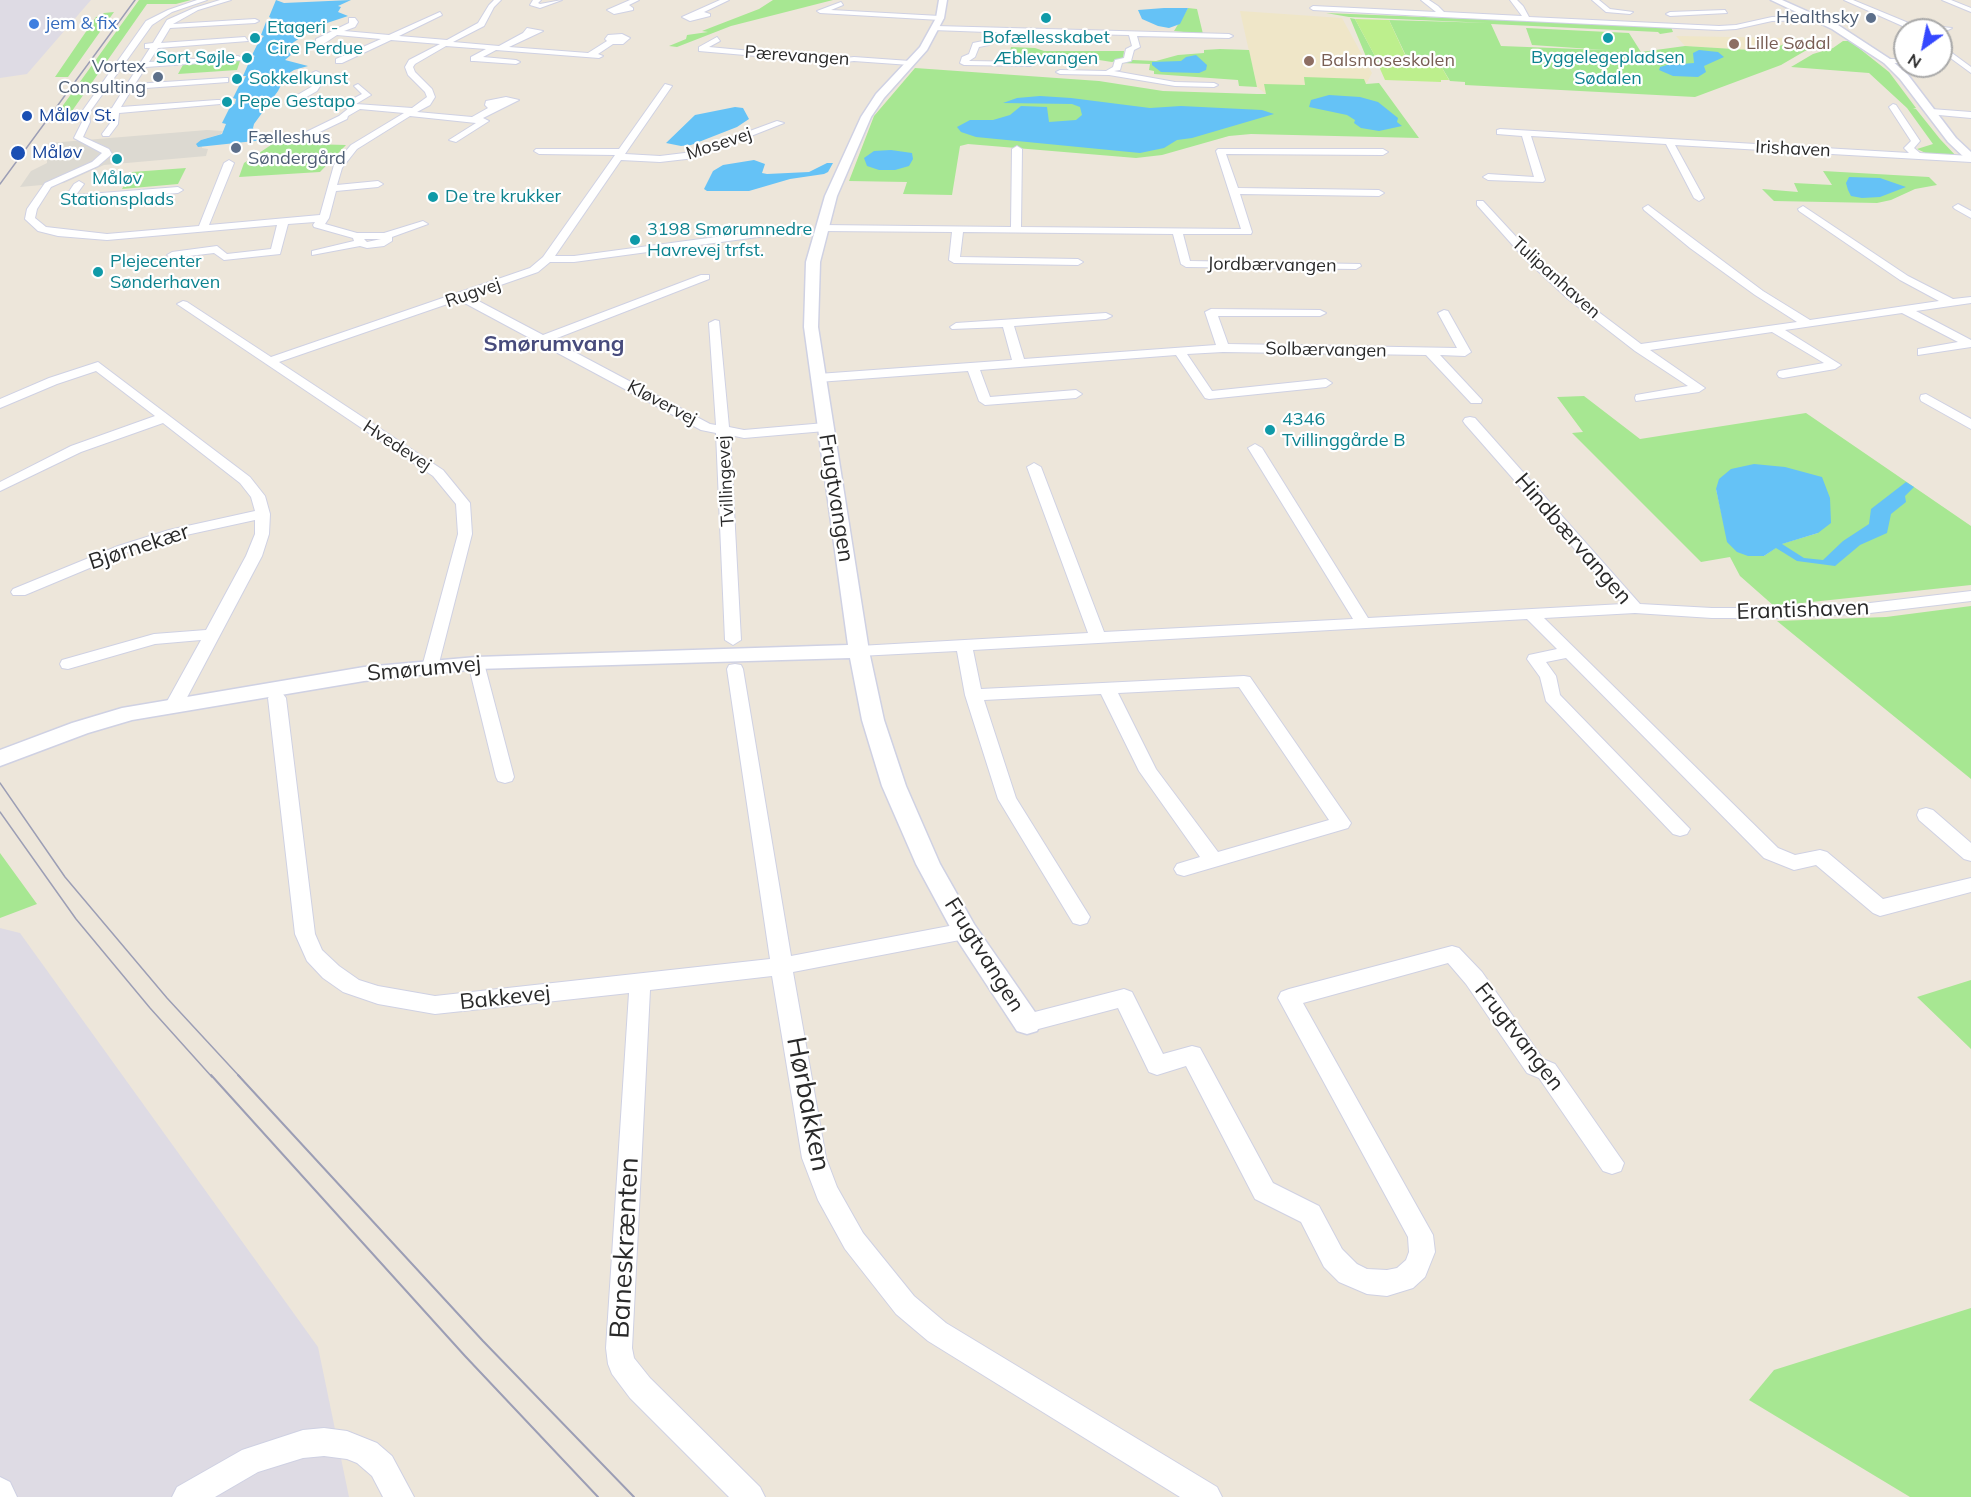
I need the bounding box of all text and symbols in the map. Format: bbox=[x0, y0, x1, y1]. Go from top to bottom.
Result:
place label: Healthsky bbox=[1776, 7, 1859, 29]
marker: Bofællesskabet Æblevangen bbox=[1039, 11, 1053, 25]
marker: Healthsky bbox=[1864, 11, 1878, 25]
place label: jem & fix bbox=[46, 13, 117, 35]
marker: jem & fix bbox=[27, 17, 41, 31]
place label: Etageri - Cire Perdue bbox=[267, 17, 363, 60]
north arrow bbox=[1893, 18, 1953, 78]
place label: Bofællesskabet Æblevangen bbox=[982, 27, 1110, 70]
marker: Etageri - Cire Perdue bbox=[248, 31, 262, 45]
marker: Byggelegepladsen Sødalen bbox=[1601, 31, 1615, 45]
place label: Lille Sødal bbox=[1746, 33, 1831, 55]
marker: Lille Sødal bbox=[1727, 37, 1741, 51]
street label: Pærevangen bbox=[744, 42, 850, 70]
place label: Sort Søjle bbox=[156, 47, 235, 69]
place label: Byggelegepladsen Sødalen bbox=[1531, 47, 1685, 90]
place label: Balsmoseskolen bbox=[1321, 50, 1455, 72]
text: N bbox=[1904, 50, 1925, 73]
marker: Sort Søjle bbox=[240, 51, 254, 65]
marker: Balsmoseskolen bbox=[1302, 54, 1316, 68]
place label: Vortex Consulting bbox=[58, 56, 146, 98]
place label: Sokkelkunst bbox=[249, 68, 348, 90]
marker: Vortex Consulting bbox=[151, 70, 165, 84]
marker: Sokkelkunst bbox=[230, 72, 244, 86]
place label: Pepe Gestapo bbox=[239, 91, 355, 113]
marker: Pepe Gestapo bbox=[220, 95, 234, 109]
place label: Måløv St. bbox=[39, 105, 116, 127]
marker: Måløv St. bbox=[20, 109, 34, 123]
street label: Mosevej bbox=[683, 123, 755, 165]
place label: Fælleshus Søndergård bbox=[248, 127, 346, 170]
street label: Irishaven bbox=[1755, 136, 1831, 162]
marker: Fælleshus Søndergård bbox=[229, 141, 243, 155]
place label: Måløv bbox=[32, 142, 82, 164]
marker: Måløv bbox=[9, 144, 27, 162]
marker: Måløv Stationsplads bbox=[110, 152, 124, 166]
place label: Måløv Stationsplads bbox=[60, 168, 174, 210]
place label: De tre krukker bbox=[445, 186, 561, 208]
marker: De tre krukker bbox=[426, 190, 440, 204]
place label: 3198 Smørumnedre Havrevej trfst. bbox=[647, 219, 812, 262]
marker: 3198 Smørumnedre Havrevej trfst. bbox=[628, 233, 642, 247]
street label: Tulipanhaven bbox=[1507, 233, 1605, 323]
place label: Plejecenter Sønderhaven bbox=[110, 251, 220, 294]
street label: Jordbærvangen bbox=[1207, 253, 1337, 277]
marker: Plejecenter Sønderhaven bbox=[91, 265, 105, 279]
street label: Rugvej bbox=[442, 273, 504, 313]
district label: Smørumvang bbox=[484, 331, 624, 357]
street label: Solbærvangen bbox=[1265, 338, 1387, 362]
street label: Kløvervej bbox=[624, 376, 700, 430]
place label: 4346 Tvillinggårde B bbox=[1282, 409, 1405, 452]
street label: Hvedevej bbox=[359, 416, 435, 476]
marker: 4346 Tvillinggårde B bbox=[1263, 423, 1277, 437]
street label: Frugtvangen bbox=[813, 432, 859, 564]
street label: Tvillingevej bbox=[713, 435, 739, 527]
street label: Hindbærvangen bbox=[1509, 468, 1637, 610]
street label: Bjørnekær bbox=[85, 518, 193, 576]
street label: Erantishaven bbox=[1736, 594, 1870, 626]
street label: Smørumvej bbox=[366, 651, 482, 687]
street label: Frugtvangen bbox=[938, 893, 1030, 1017]
street label: Frugtvangen bbox=[1469, 978, 1569, 1096]
street label: Bakkevej bbox=[458, 980, 552, 1016]
street label: Hørbakken bbox=[779, 1034, 837, 1174]
street label: Baneskrænten bbox=[604, 1157, 646, 1339]

